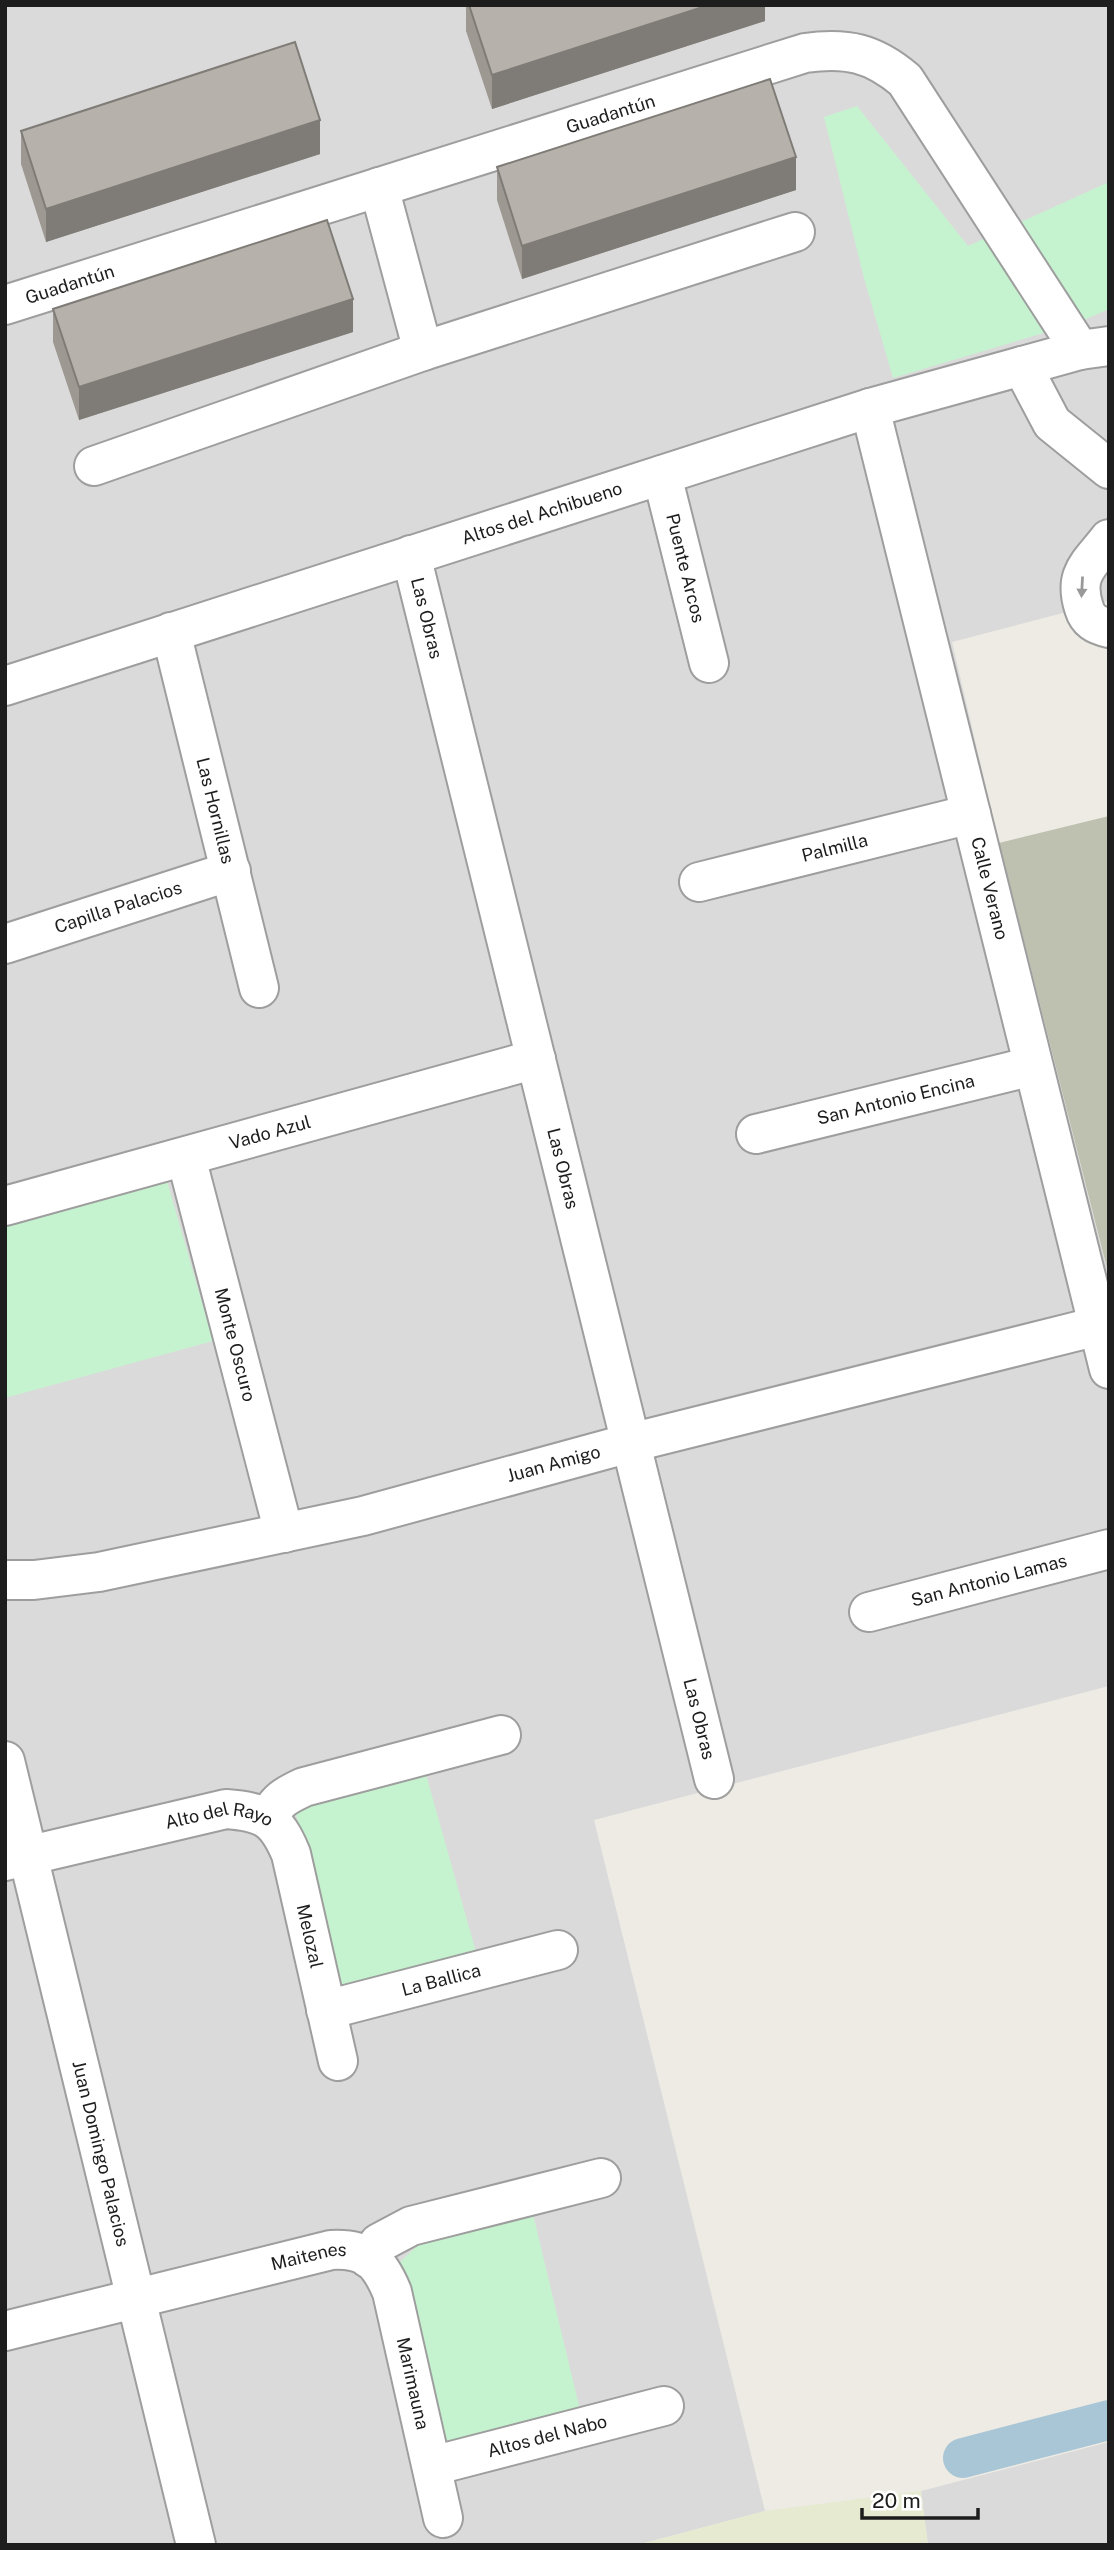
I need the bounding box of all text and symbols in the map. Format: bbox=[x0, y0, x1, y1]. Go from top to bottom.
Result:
street label: Guadantún bbox=[563, 90, 658, 138]
street label: Guadantún bbox=[23, 260, 117, 308]
street label: Altos del Achibueno bbox=[459, 477, 625, 549]
street label: Puente Arcos bbox=[662, 511, 710, 625]
street label: Las Obras bbox=[407, 575, 447, 661]
one-way arrow bbox=[1076, 576, 1087, 598]
street label: Las Hornillas bbox=[192, 755, 239, 866]
street label: Palmilla bbox=[799, 829, 870, 866]
street label: Calle Verano bbox=[967, 835, 1013, 942]
street label: Capilla Palacios bbox=[52, 877, 184, 937]
street label: San Antonio Encina bbox=[815, 1070, 977, 1129]
street label: Vado Azul bbox=[227, 1111, 313, 1153]
street label: Las Obras bbox=[543, 1126, 584, 1211]
street label: Monte Oscuro bbox=[211, 1285, 260, 1404]
street label: Juan Amigo bbox=[504, 1441, 603, 1486]
street label: San Antonio Lamas bbox=[909, 1550, 1069, 1611]
street label: Las Obras bbox=[679, 1676, 720, 1762]
street label: Alto del Rayo bbox=[163, 1798, 278, 1833]
street label: Melozal bbox=[293, 1902, 328, 1970]
street label: La Ballica bbox=[399, 1959, 483, 2000]
street label: Juan Domingo Palacios bbox=[68, 2058, 134, 2249]
street label: Maitenes bbox=[269, 2239, 347, 2275]
street label: Marimauna bbox=[393, 2335, 434, 2432]
street label: Altos del Nabo bbox=[485, 2410, 609, 2461]
scale bar bbox=[862, 2476, 978, 2520]
text: 20 m bbox=[872, 2488, 921, 2513]

